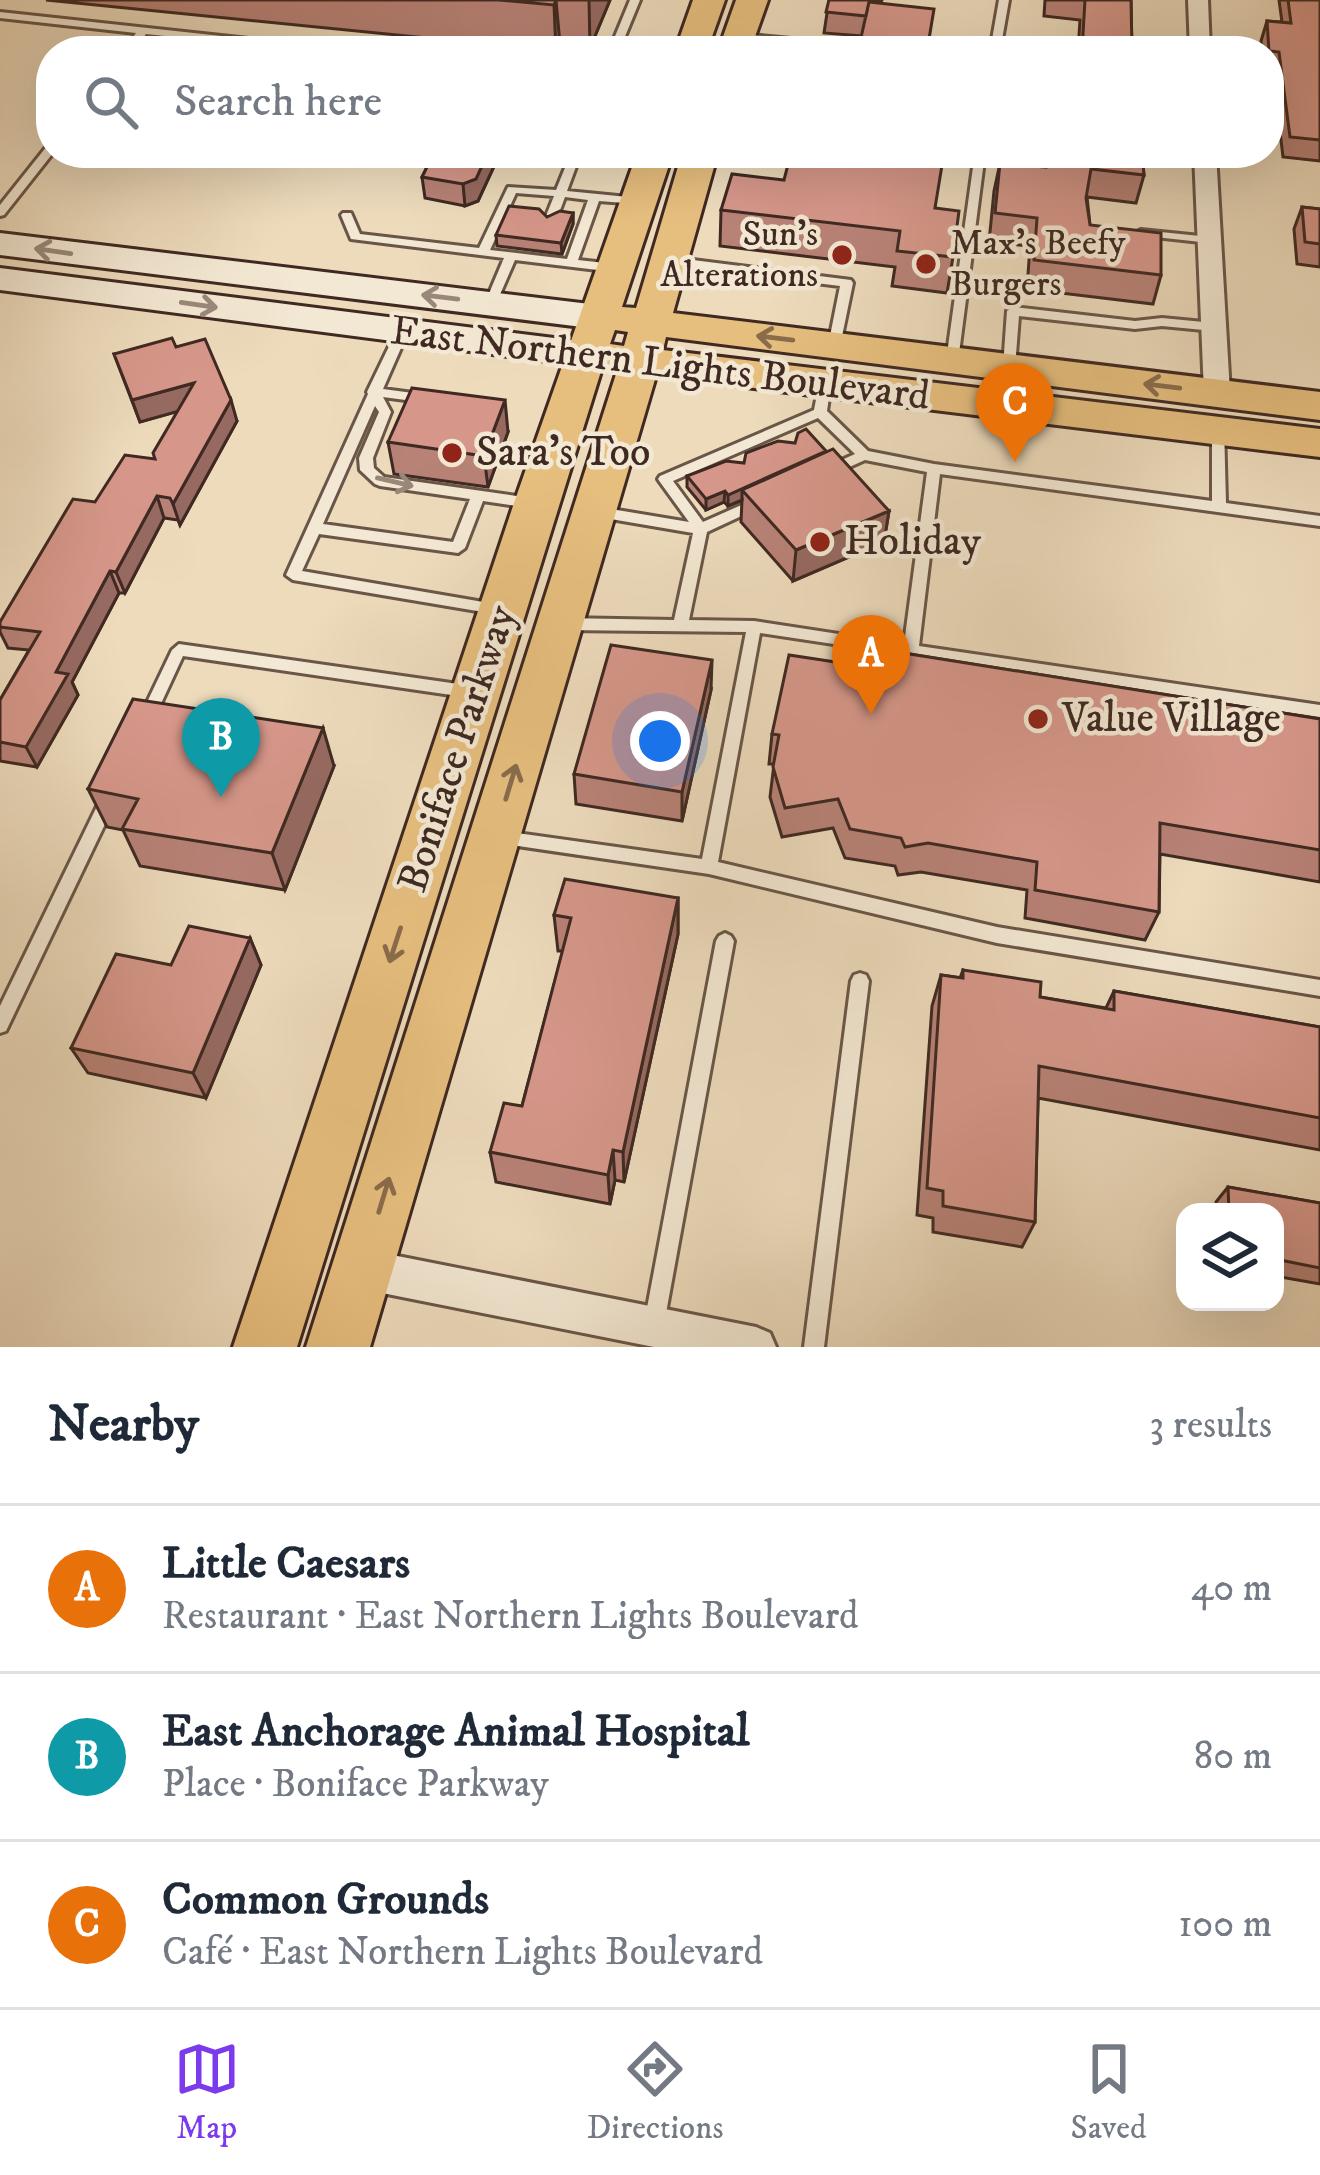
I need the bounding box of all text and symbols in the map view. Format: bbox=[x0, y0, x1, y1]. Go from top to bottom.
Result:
search box bbox=[36, 36, 1284, 168]
icon: search bbox=[78, 69, 144, 135]
text: Search here bbox=[174, 74, 382, 130]
place label: Sun's Alterations bbox=[660, 212, 818, 298]
place label: Max's Beefy Burgers bbox=[950, 221, 1126, 307]
one-way arrow bbox=[34, 240, 73, 262]
marker: Sun's Alterations bbox=[829, 242, 855, 268]
marker: Max's Beefy Burgers bbox=[913, 251, 939, 277]
one-way arrow bbox=[422, 286, 461, 308]
one-way arrow bbox=[179, 294, 218, 316]
street label: East Northern Lights Boulevard bbox=[388, 305, 932, 423]
one-way arrow bbox=[756, 327, 795, 349]
pin: C bbox=[976, 363, 1054, 462]
one-way arrow bbox=[1143, 375, 1182, 397]
place label: Sara's Too bbox=[476, 427, 650, 479]
marker: Sara's Too bbox=[439, 440, 465, 466]
one-way arrow bbox=[375, 472, 413, 494]
place label: Holiday bbox=[844, 516, 982, 568]
marker: Holiday bbox=[807, 529, 833, 555]
street label: Boniface Parkway bbox=[387, 598, 529, 899]
pin: A bbox=[832, 615, 910, 714]
place label: Value Village bbox=[1061, 693, 1281, 745]
pin: B bbox=[182, 698, 260, 797]
marker: Value Village bbox=[1025, 706, 1051, 732]
your location bbox=[630, 711, 690, 771]
one-way arrow bbox=[502, 764, 524, 802]
one-way arrow bbox=[382, 925, 404, 963]
one-way arrow bbox=[375, 1177, 397, 1215]
map controls bbox=[1176, 1203, 1284, 1311]
button: layers bbox=[1176, 1203, 1284, 1311]
text: Nearby bbox=[48, 1393, 199, 1457]
text: 3 results bbox=[1149, 1401, 1272, 1450]
text: Little Caesars bbox=[162, 1536, 410, 1592]
text: A bbox=[75, 1564, 99, 1613]
text: 40 m bbox=[1191, 1564, 1272, 1613]
text: Restaurant · East Northern Lights Boulevard bbox=[162, 1592, 859, 1641]
text: East Anchorage Animal Hospital bbox=[162, 1704, 750, 1760]
text: B bbox=[75, 1732, 99, 1781]
text: 80 m bbox=[1194, 1732, 1272, 1781]
text: Place · Boniface Parkway bbox=[162, 1760, 549, 1809]
text: Common Grounds bbox=[162, 1872, 489, 1928]
text: C bbox=[74, 1900, 100, 1949]
text: 100 m bbox=[1178, 1900, 1272, 1949]
text: Café · East Northern Lights Boulevard bbox=[162, 1928, 763, 1977]
tab: Map bbox=[174, 2036, 240, 2149]
tab: Directions bbox=[587, 2036, 723, 2149]
tab: Saved bbox=[1071, 2036, 1146, 2149]

